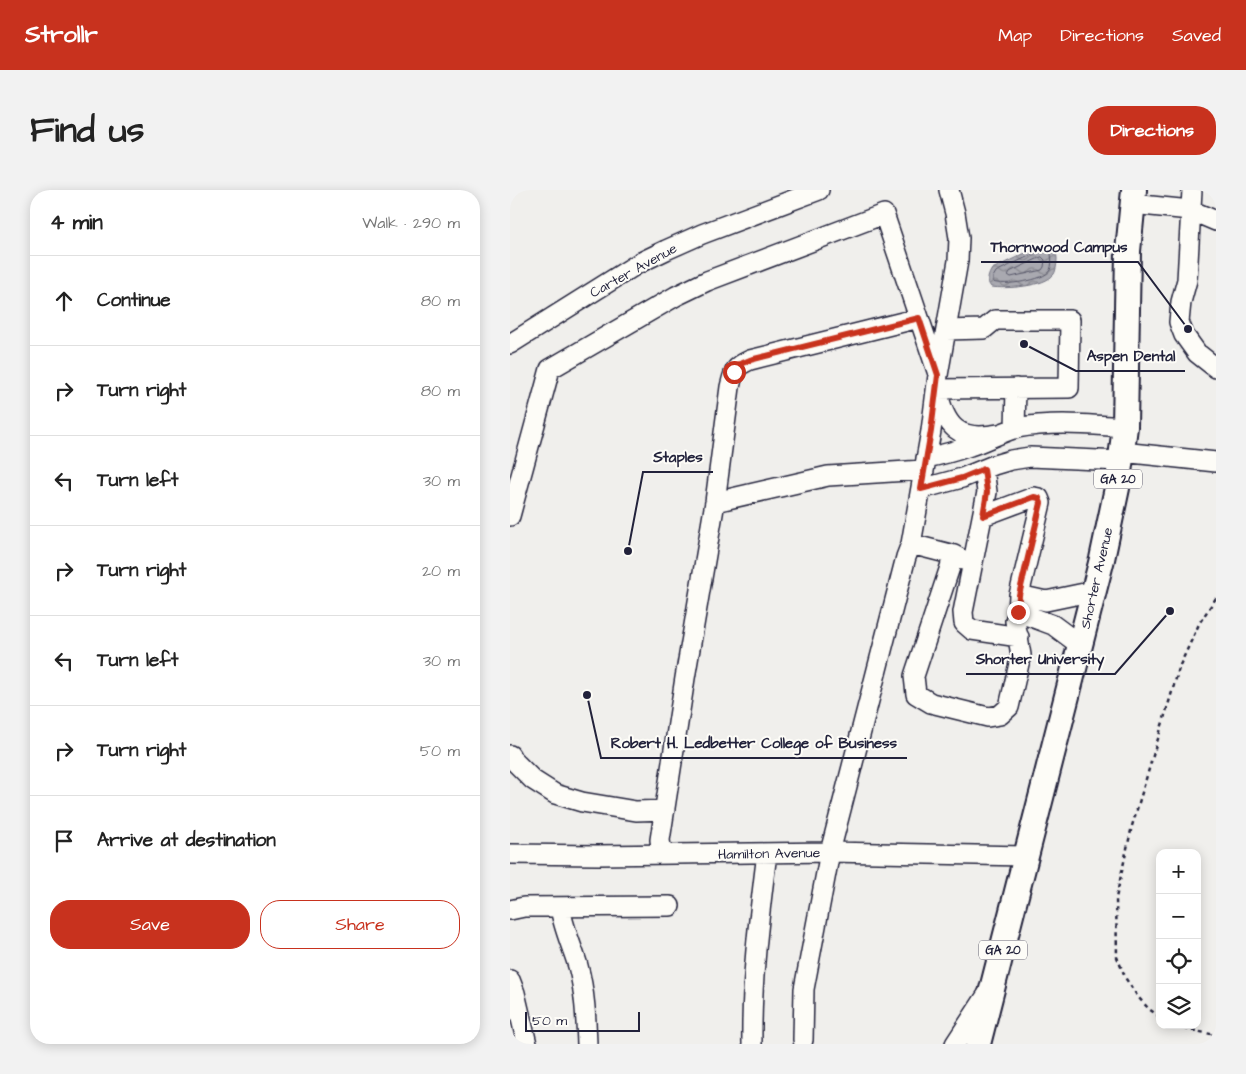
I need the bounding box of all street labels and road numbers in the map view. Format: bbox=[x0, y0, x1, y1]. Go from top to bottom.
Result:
street label: Carter Avenue bbox=[586, 238, 681, 303]
road number: GA 20 bbox=[1094, 470, 1142, 488]
street label: Shorter Avenue bbox=[1076, 525, 1118, 631]
street label: Hamilton Avenue bbox=[718, 843, 821, 865]
road number: GA 20 bbox=[979, 940, 1027, 960]

